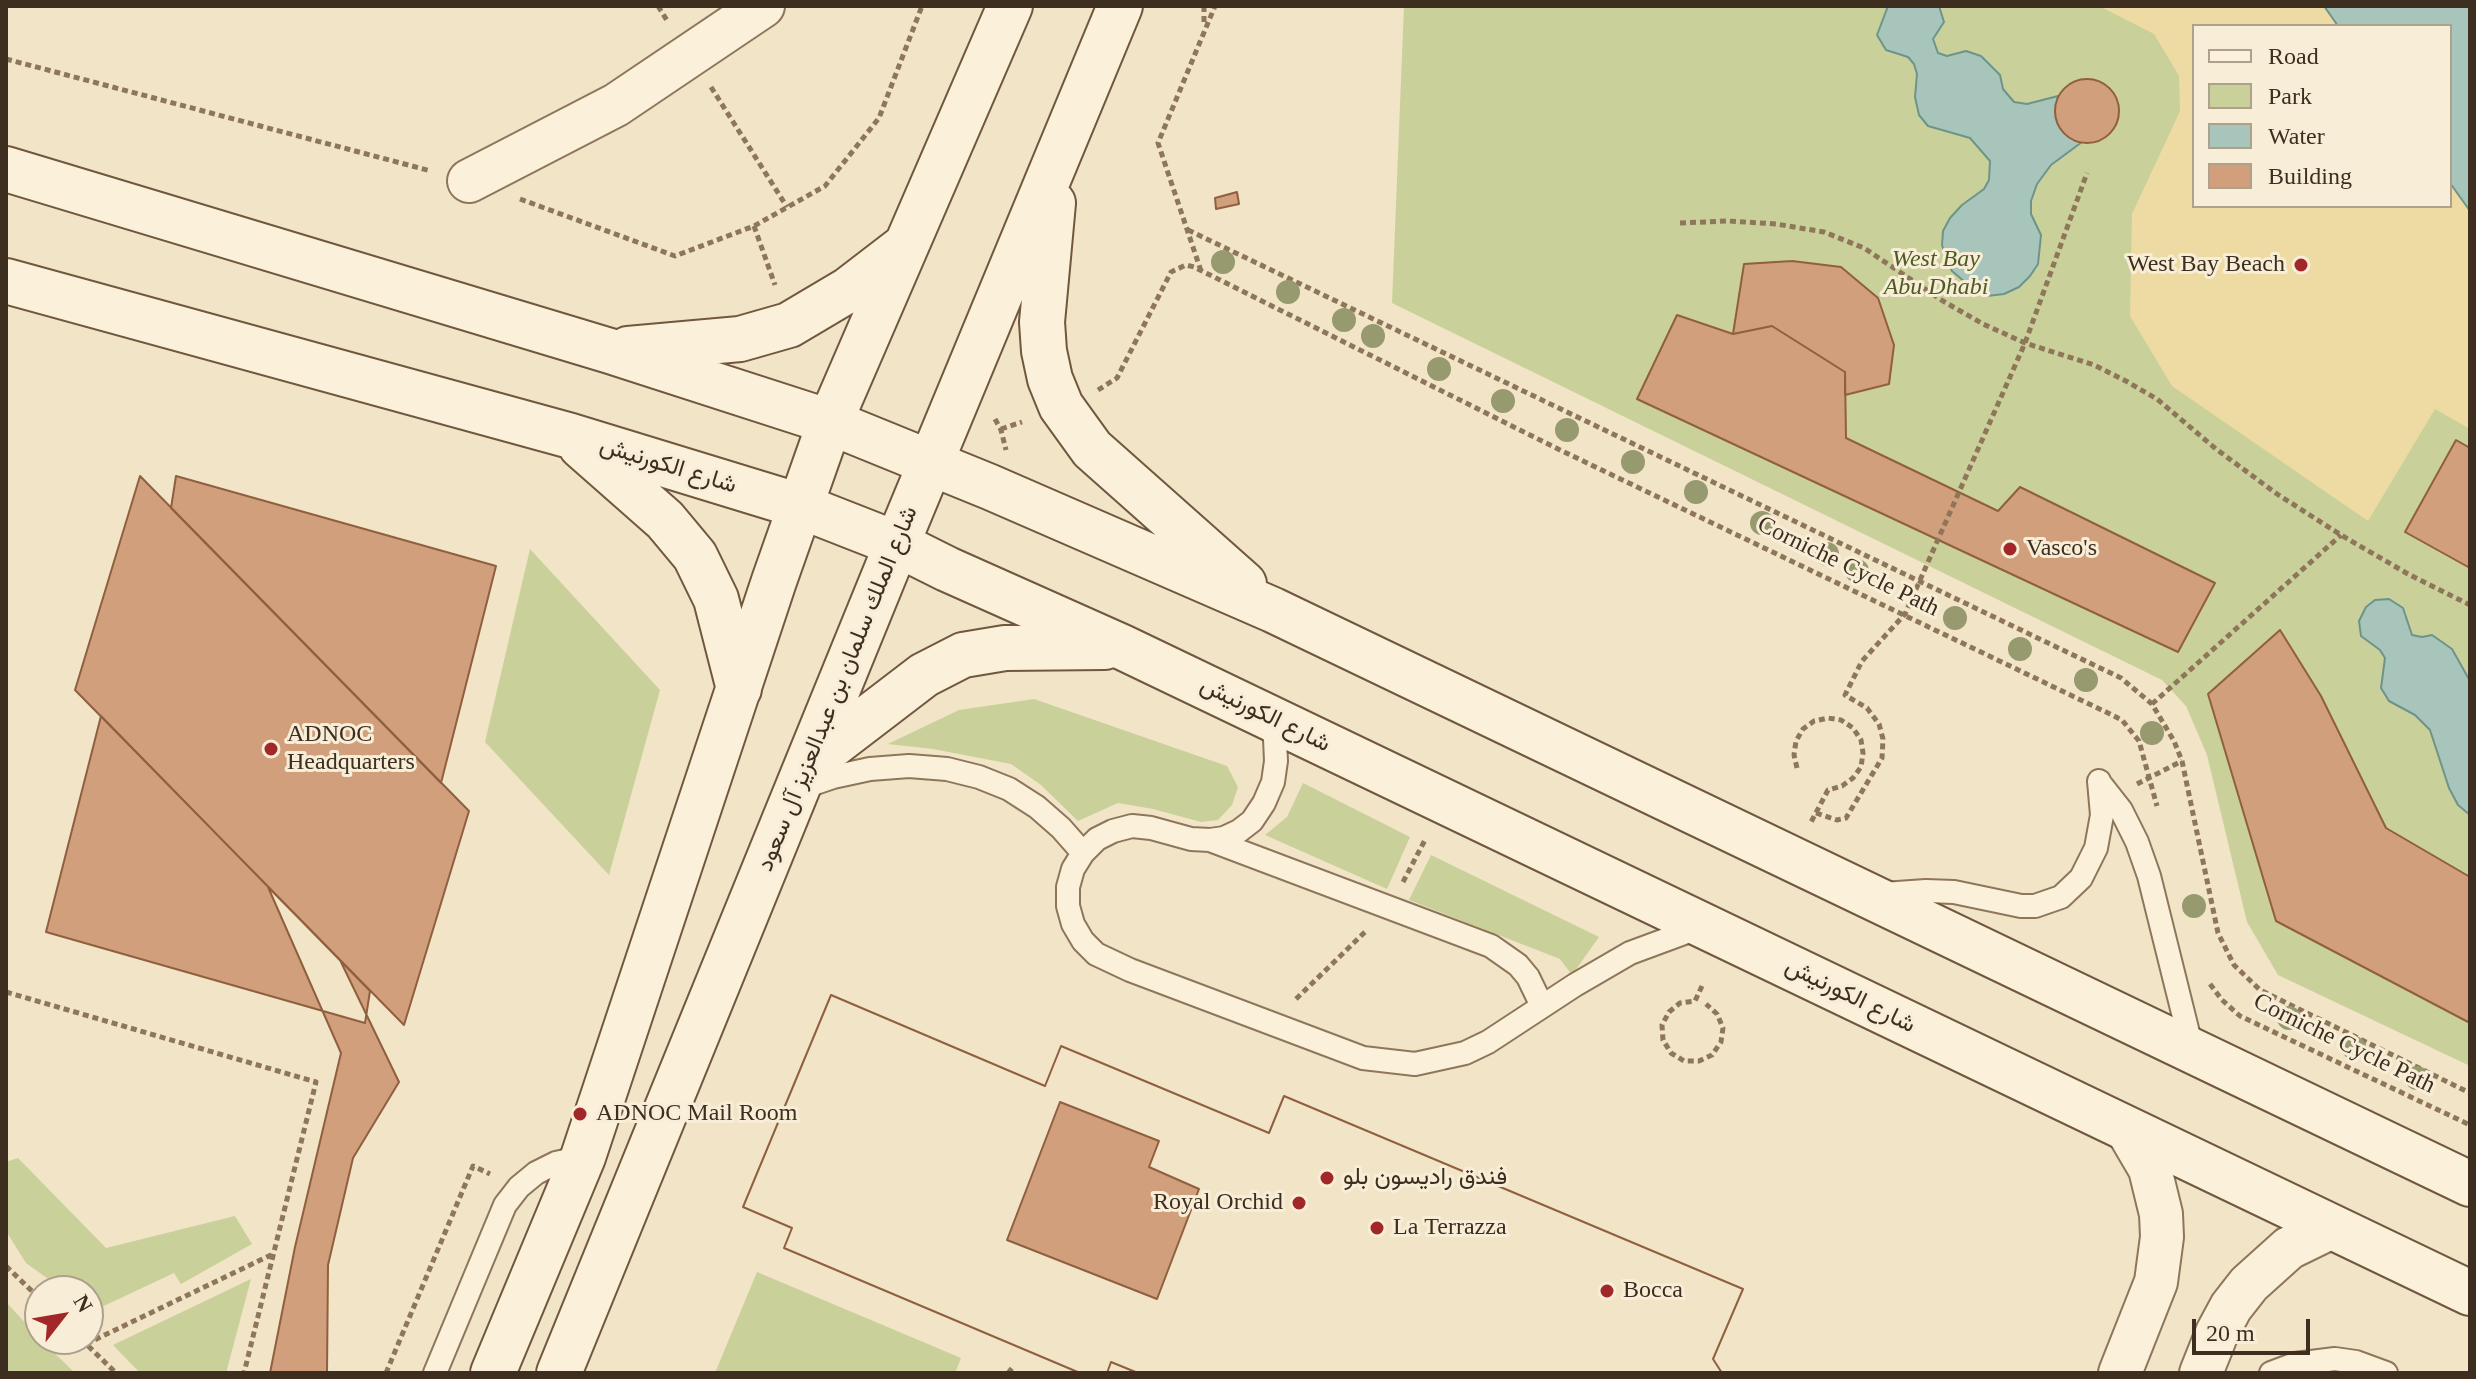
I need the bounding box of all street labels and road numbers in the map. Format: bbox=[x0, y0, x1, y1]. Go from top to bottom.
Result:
street label: شارع الكورنيش bbox=[596, 432, 740, 500]
street label: شارع الملك سلمان بن عبدالعزيز آل سعود bbox=[751, 502, 925, 876]
street label: Corniche Cycle Path bbox=[1752, 511, 1944, 623]
street label: شارع الكورنيش bbox=[1195, 671, 1335, 759]
street label: شارع الكورنيش bbox=[1780, 952, 1920, 1040]
street label: Corniche Cycle Path bbox=[2248, 988, 2440, 1100]

